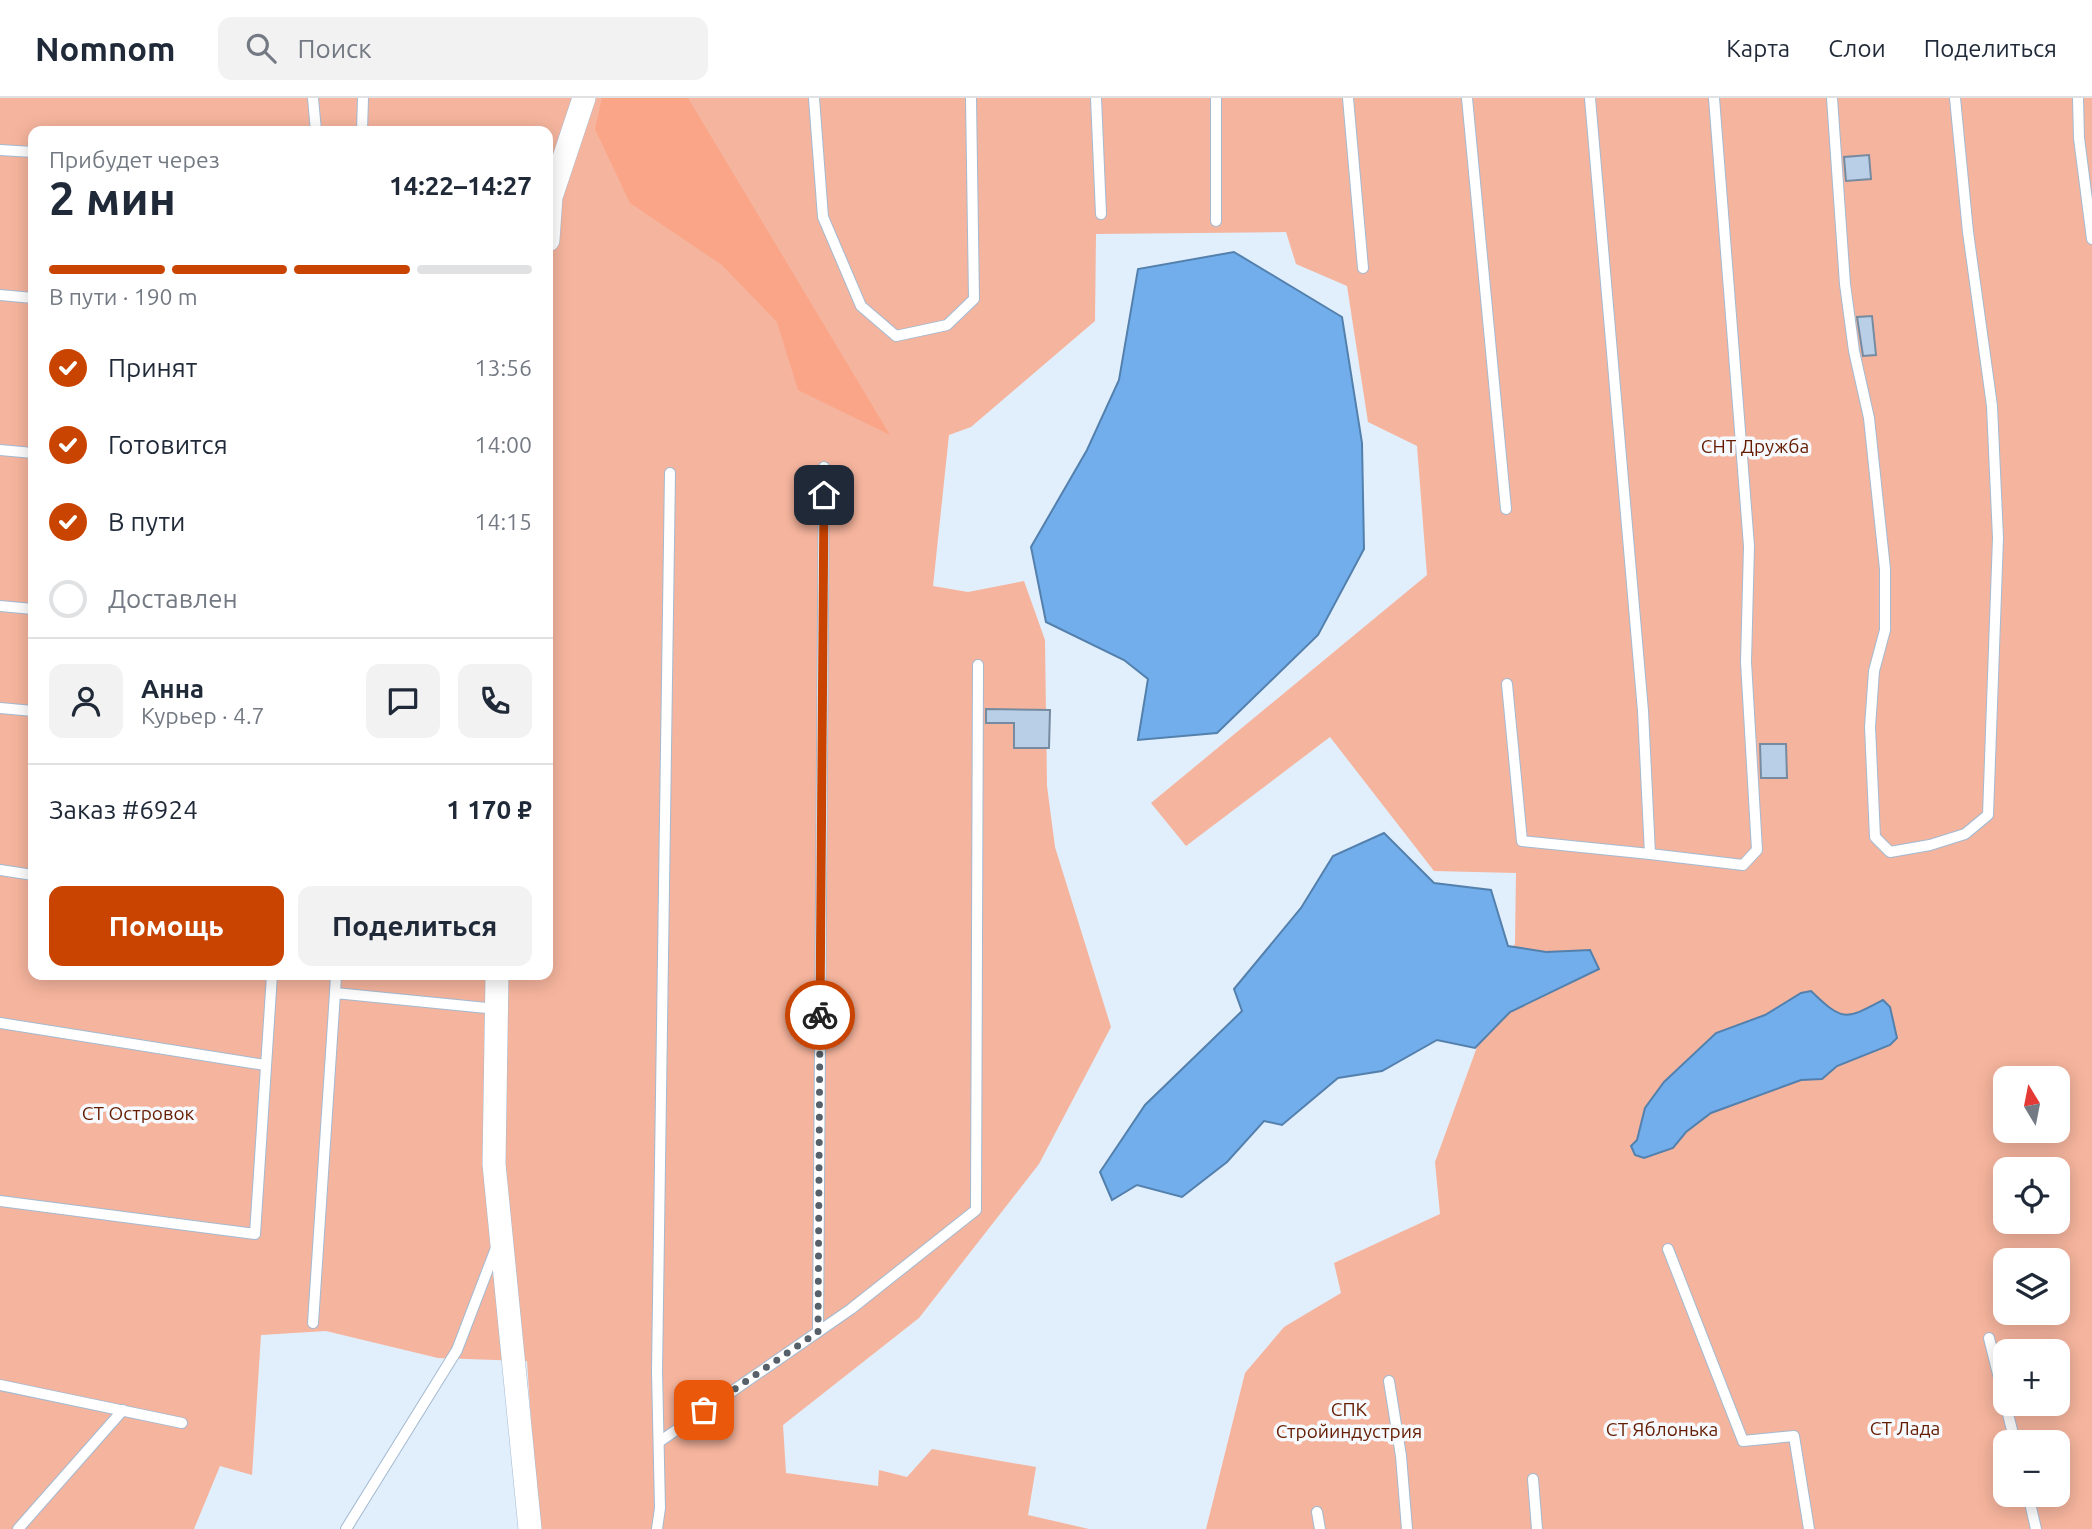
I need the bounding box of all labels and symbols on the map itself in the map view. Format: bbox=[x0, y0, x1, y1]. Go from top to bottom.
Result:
park label: СНТ Дружба bbox=[1701, 435, 1809, 457]
pin bbox=[794, 465, 854, 525]
courier bbox=[785, 980, 855, 1050]
north arrow bbox=[1993, 1066, 2070, 1143]
park label: СТ Островок bbox=[82, 1102, 195, 1124]
pin bbox=[674, 1380, 734, 1440]
park label: СПК Стройиндустрия bbox=[1276, 1398, 1422, 1442]
park label: СТ Лада bbox=[1870, 1417, 1940, 1439]
park label: СТ Яблонька bbox=[1606, 1418, 1718, 1440]

